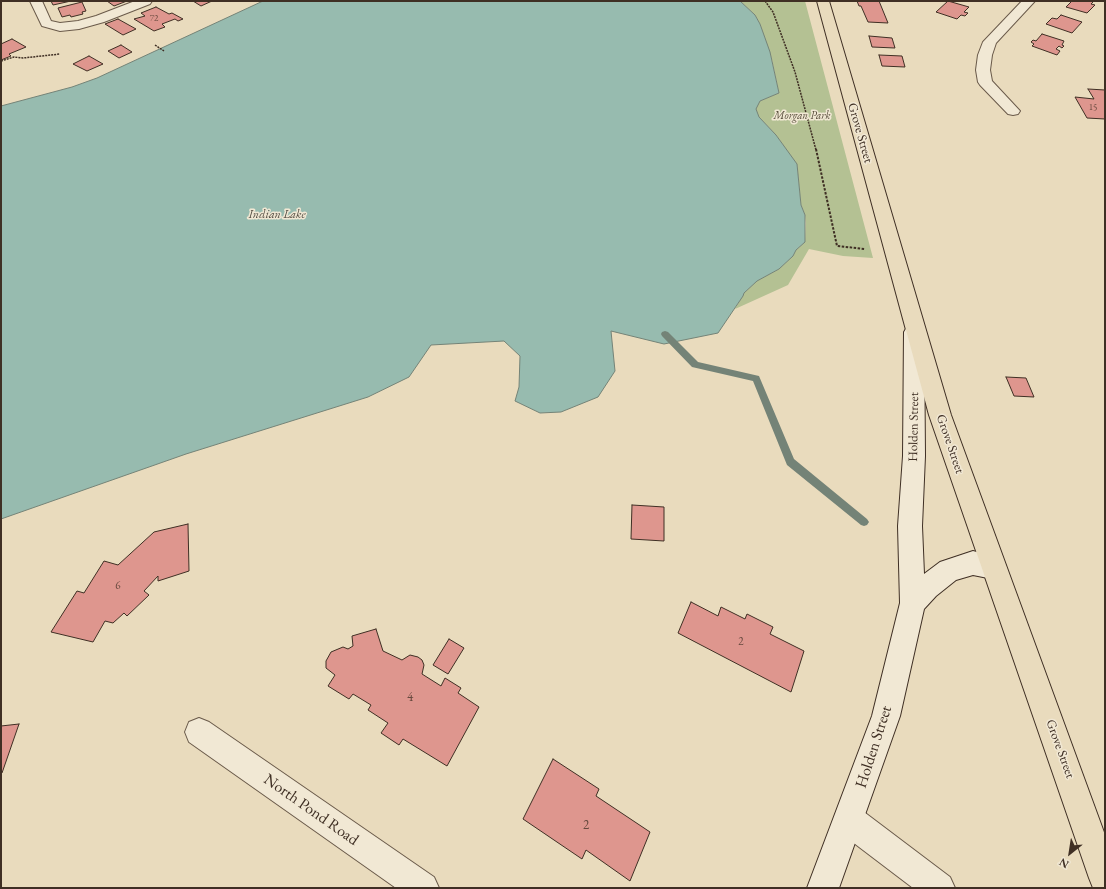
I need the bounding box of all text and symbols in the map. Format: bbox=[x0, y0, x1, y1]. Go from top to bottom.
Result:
house number: 72 bbox=[150, 14, 158, 24]
street label: Grove Street bbox=[844, 101, 876, 165]
house number: 15 bbox=[1089, 103, 1097, 113]
park label: Morgan Park bbox=[774, 109, 830, 123]
water label: Indian Lake bbox=[249, 208, 305, 222]
street label: Holden Street bbox=[906, 392, 922, 462]
street label: Grove Street bbox=[933, 412, 967, 476]
house number: 6 bbox=[115, 579, 121, 593]
house number: 2 bbox=[738, 635, 744, 649]
house number: 4 bbox=[407, 689, 413, 705]
street label: Holden Street bbox=[852, 703, 896, 791]
street label: Grove Street bbox=[1042, 717, 1078, 781]
street label: North Pond Road bbox=[260, 770, 362, 850]
house number: 2 bbox=[583, 817, 589, 833]
north arrow bbox=[1050, 833, 1090, 873]
text: N bbox=[1057, 855, 1071, 872]

